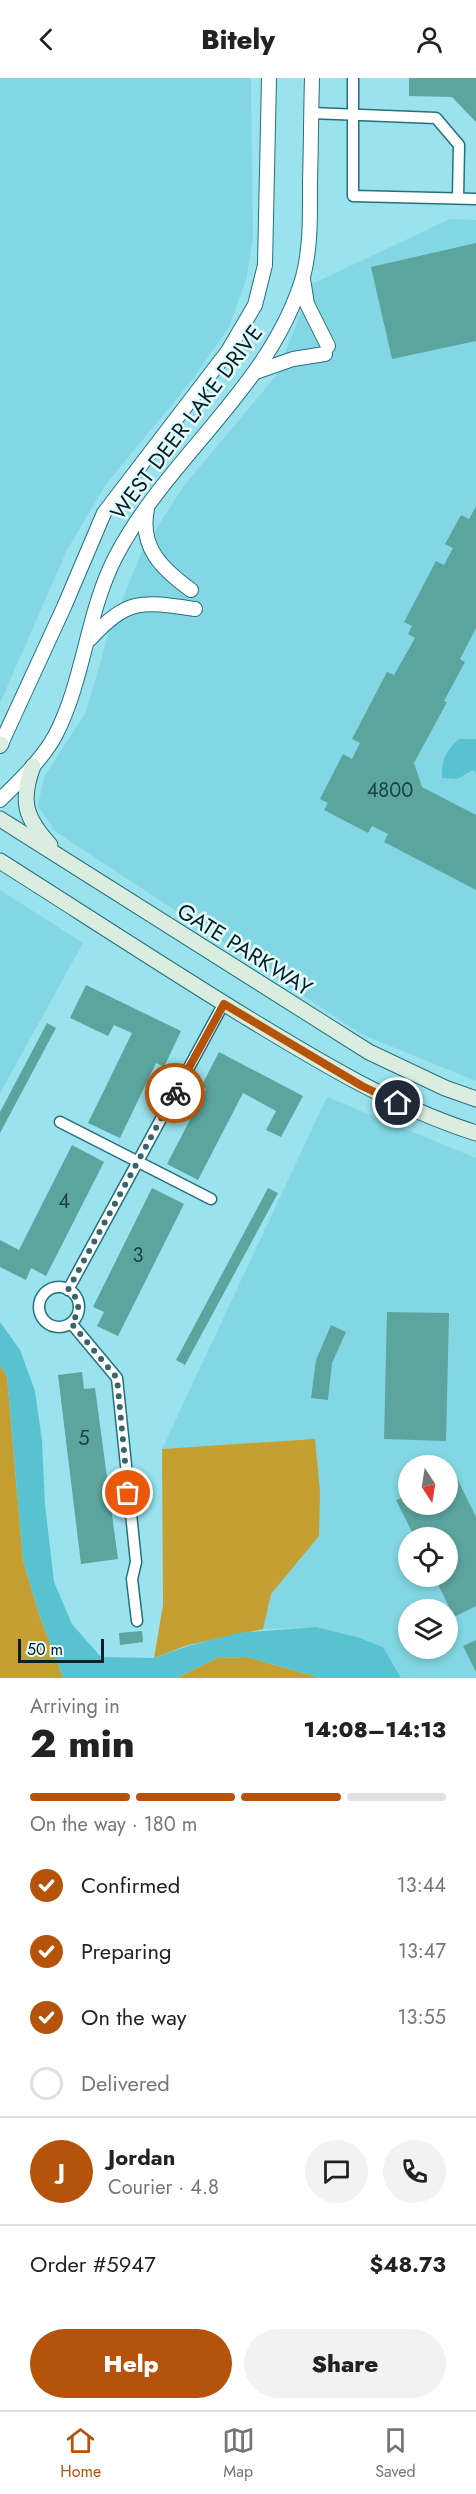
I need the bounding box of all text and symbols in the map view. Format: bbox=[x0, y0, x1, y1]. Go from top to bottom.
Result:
text: Bitely bbox=[201, 20, 275, 59]
icon: back bbox=[30, 23, 63, 56]
icon: person bbox=[413, 23, 446, 56]
street label: WEST DEER LAKE DRIVE bbox=[102, 318, 270, 526]
house number: 4800 bbox=[367, 776, 413, 805]
street label: GATE PARKWAY bbox=[171, 895, 319, 1004]
courier bbox=[145, 1063, 205, 1123]
icon: bike bbox=[159, 1077, 192, 1110]
pin bbox=[372, 1077, 423, 1128]
icon: home bbox=[381, 1086, 414, 1119]
house number: 4 bbox=[58, 1187, 70, 1216]
house number: 3 bbox=[133, 1241, 144, 1270]
house number: 5 bbox=[78, 1424, 90, 1453]
north arrow bbox=[398, 1455, 458, 1515]
map controls bbox=[398, 1455, 458, 1659]
pin bbox=[102, 1467, 153, 1518]
icon: bag bbox=[111, 1476, 144, 1509]
button: locate bbox=[398, 1527, 458, 1587]
button: layers bbox=[398, 1599, 458, 1659]
scale bar bbox=[18, 1636, 104, 1664]
text: 50 m bbox=[27, 1638, 63, 1661]
text: Arriving in bbox=[30, 1692, 120, 1721]
text: 14:08–14:13 bbox=[304, 1713, 446, 1745]
text: 2 min bbox=[30, 1715, 135, 1772]
text: On the way · 180 m bbox=[30, 1810, 197, 1839]
icon: check bbox=[30, 1869, 63, 1902]
text: Confirmed bbox=[81, 1869, 180, 1901]
text: 13:44 bbox=[397, 1871, 446, 1900]
icon: check bbox=[30, 1935, 63, 1968]
text: Preparing bbox=[81, 1935, 172, 1967]
text: 13:47 bbox=[398, 1937, 446, 1966]
icon: check bbox=[30, 2001, 63, 2034]
text: On the way bbox=[81, 2001, 186, 2033]
text: 13:55 bbox=[398, 2003, 446, 2032]
text: Delivered bbox=[81, 2067, 170, 2099]
button: chat bbox=[305, 2140, 368, 2203]
button: phone bbox=[383, 2140, 446, 2203]
text: Jordan bbox=[108, 2141, 175, 2173]
text: J bbox=[58, 2155, 65, 2187]
text: Courier · 4.8 bbox=[108, 2173, 219, 2202]
text: Order #5947 bbox=[30, 2248, 156, 2280]
text: $48.73 bbox=[369, 2248, 446, 2280]
button: Help bbox=[30, 2329, 232, 2398]
button: Share bbox=[244, 2329, 446, 2398]
tab: Home bbox=[60, 2424, 101, 2483]
tab: Map bbox=[222, 2424, 255, 2483]
tab: Saved bbox=[375, 2424, 416, 2483]

